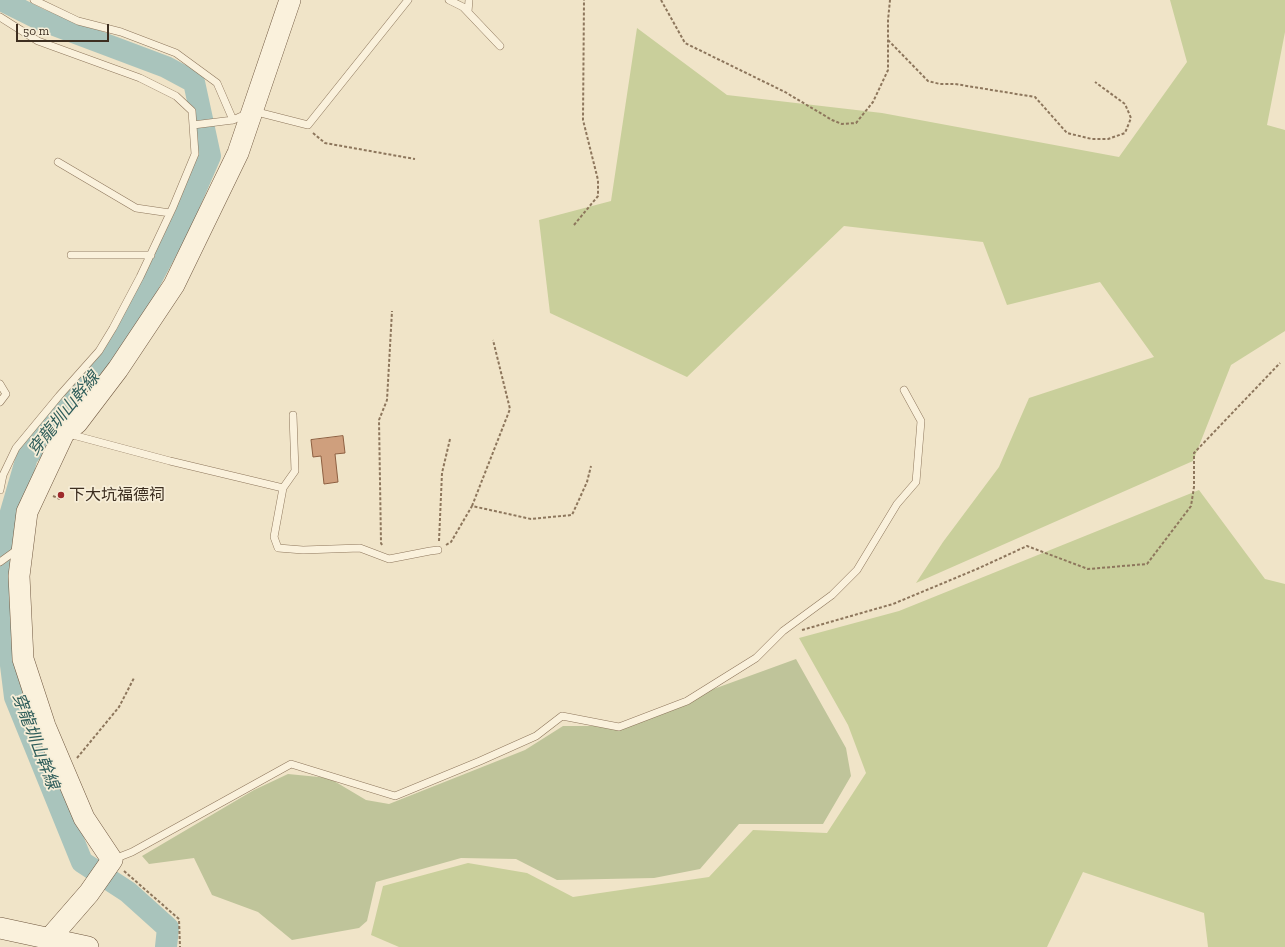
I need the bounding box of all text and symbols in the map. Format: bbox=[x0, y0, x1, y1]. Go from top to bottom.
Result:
scale bar bbox=[18, 16, 111, 42]
text: 50 m bbox=[23, 24, 49, 38]
water label: 穿龍圳山幹線 bbox=[24, 368, 104, 460]
place label: 下大坑福德祠 bbox=[69, 485, 165, 505]
marker: 下大坑福德祠 bbox=[56, 490, 66, 500]
water label: 穿龍圳山幹線 bbox=[7, 690, 63, 792]

